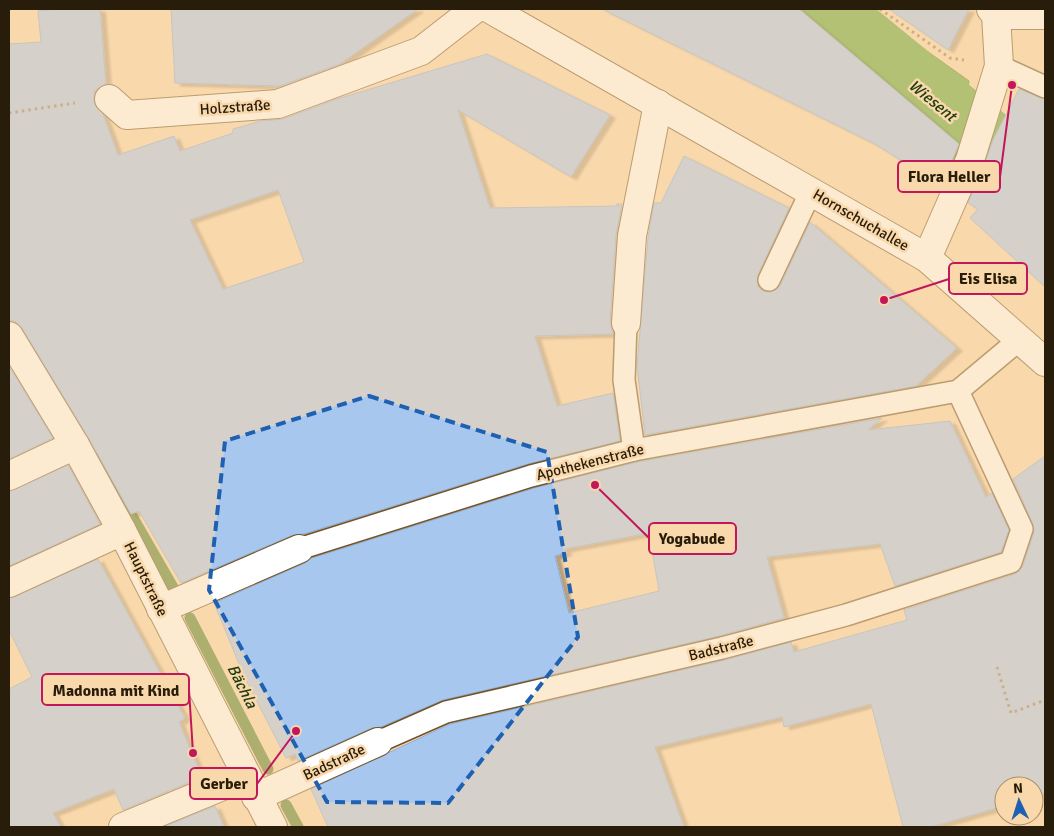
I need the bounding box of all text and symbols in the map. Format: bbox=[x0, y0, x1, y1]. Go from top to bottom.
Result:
water label: Wiesent bbox=[905, 76, 962, 127]
street label: Holzstraße bbox=[199, 96, 271, 118]
callout: Flora Heller bbox=[898, 161, 1000, 192]
text: Flora Heller bbox=[908, 167, 991, 187]
street label: Hornschuchallee bbox=[810, 185, 912, 255]
callout: Eis Elisa bbox=[949, 263, 1027, 294]
text: Eis Elisa bbox=[959, 269, 1017, 289]
street label: Apothekenstraße bbox=[534, 440, 646, 484]
callout: Yogabude bbox=[649, 523, 736, 554]
text: Yogabude bbox=[658, 529, 725, 549]
street label: Hauptstraße bbox=[120, 539, 172, 619]
street label: Badstraße bbox=[687, 631, 755, 665]
water label: Bächla bbox=[223, 661, 262, 713]
callout: Madonna mit Kind bbox=[42, 674, 189, 705]
text: Madonna mit Kind bbox=[53, 681, 180, 701]
street label: Badstraße bbox=[300, 740, 368, 784]
callout: Gerber bbox=[190, 768, 257, 799]
text: Gerber bbox=[200, 774, 248, 794]
north arrow bbox=[994, 776, 1044, 826]
text: N bbox=[1013, 780, 1024, 797]

